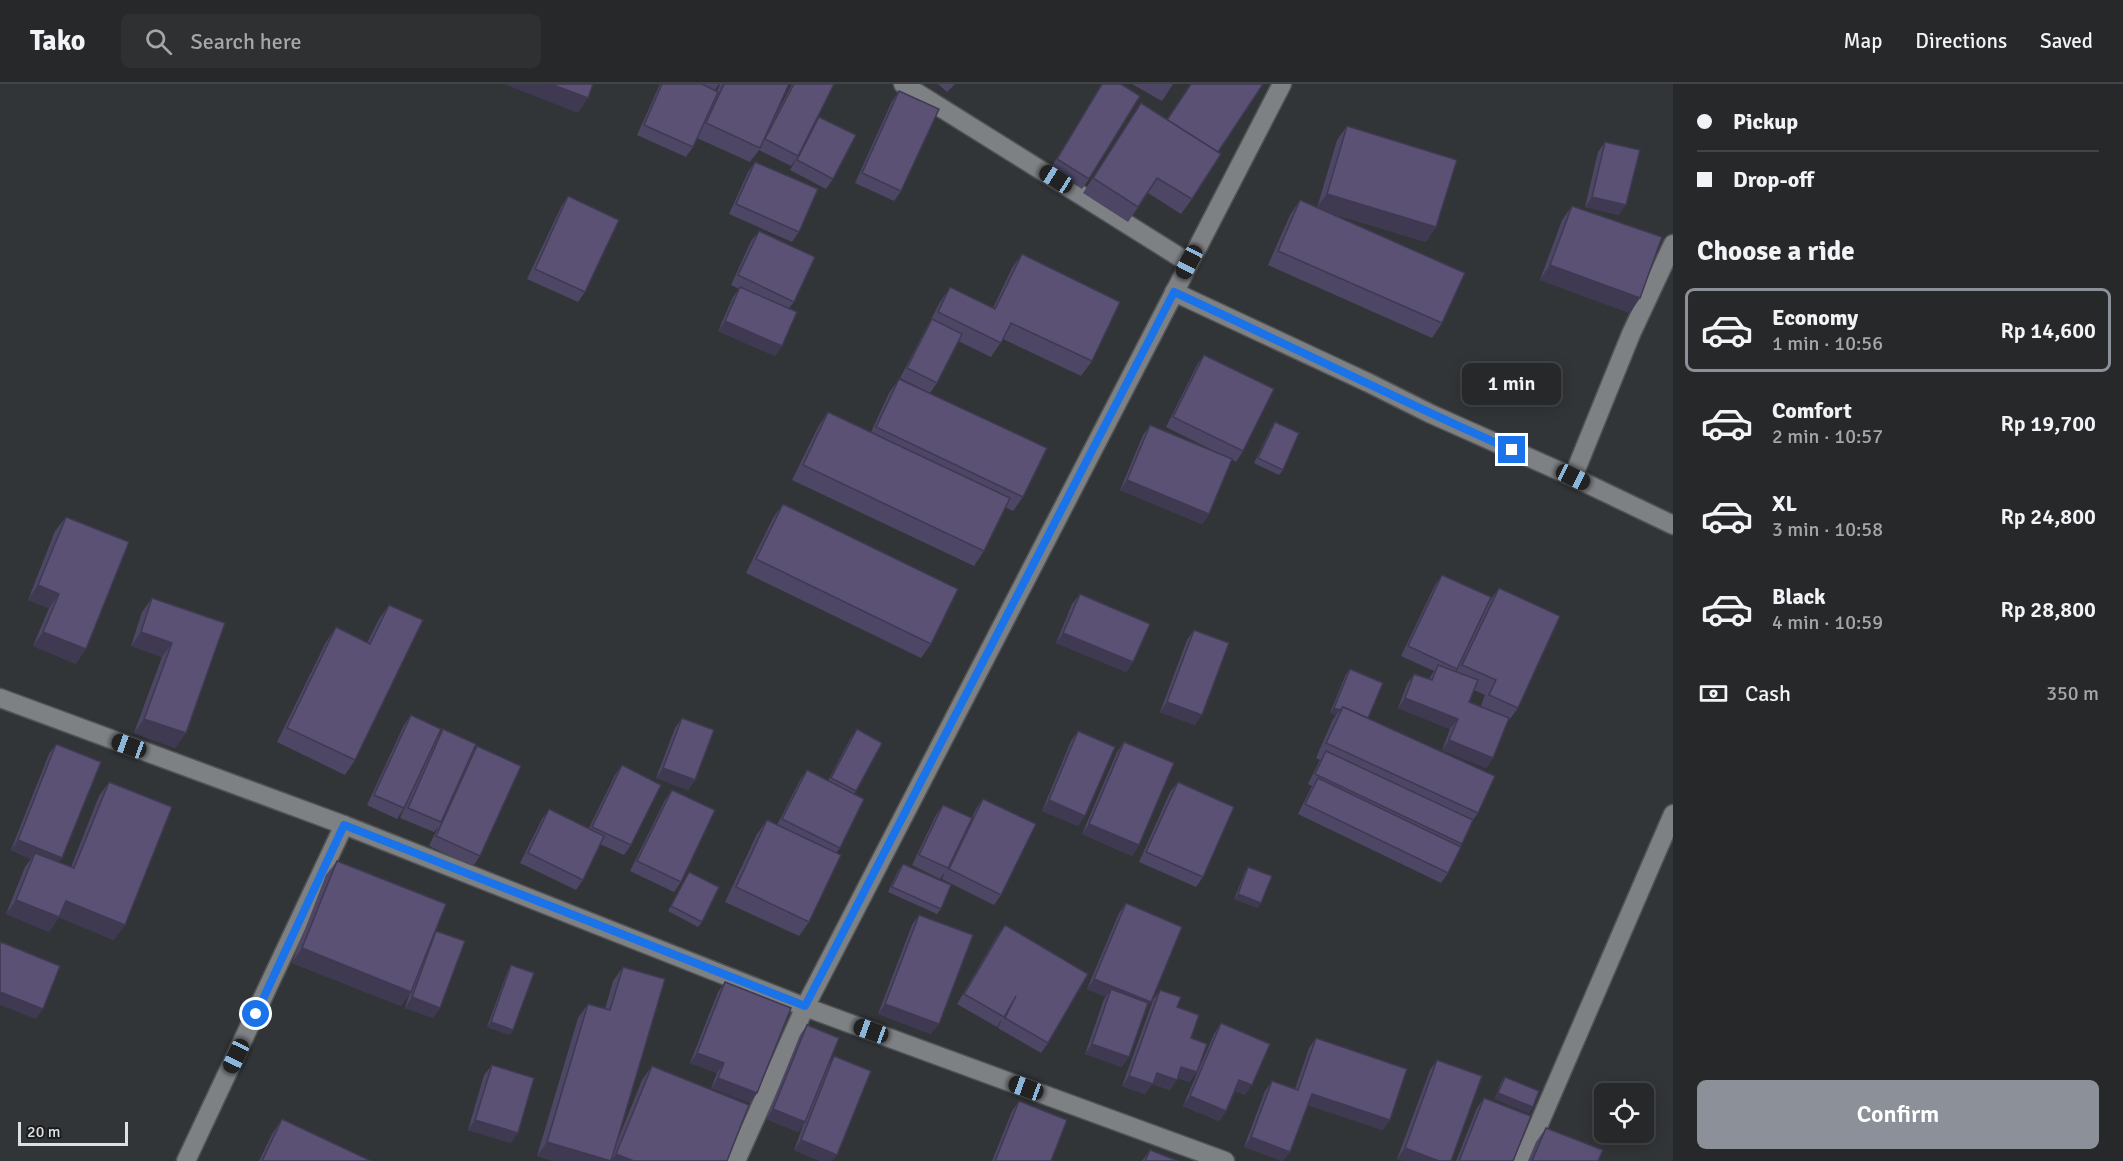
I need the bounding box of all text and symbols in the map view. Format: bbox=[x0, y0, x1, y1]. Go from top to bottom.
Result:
search box bbox=[121, 14, 541, 68]
text: Tako bbox=[30, 24, 85, 58]
icon: search bbox=[142, 25, 175, 58]
text: Search here bbox=[190, 28, 301, 55]
text: Map bbox=[1844, 28, 1882, 54]
text: Directions bbox=[1915, 28, 2007, 54]
text: Saved bbox=[2040, 28, 2093, 54]
text: Pickup bbox=[1733, 108, 1798, 135]
car bbox=[1036, 162, 1076, 196]
text: Drop-off bbox=[1733, 166, 1814, 193]
text: Choose a ride bbox=[1697, 235, 1855, 268]
car bbox=[1173, 242, 1205, 282]
icon: car bbox=[1700, 303, 1754, 357]
text: Economy bbox=[1772, 304, 1858, 331]
text: Rp 14,600 bbox=[2000, 317, 2096, 344]
text: 1 min · 10:56 bbox=[1772, 331, 1883, 356]
callout: 1 min bbox=[1462, 363, 1562, 405]
text: 1 min bbox=[1488, 371, 1535, 396]
icon: car bbox=[1700, 396, 1754, 450]
text: Comfort bbox=[1772, 397, 1852, 424]
text: Rp 19,700 bbox=[2000, 410, 2096, 437]
text: 2 min · 10:57 bbox=[1772, 424, 1883, 449]
route end bbox=[1498, 436, 1525, 463]
car bbox=[1553, 461, 1593, 493]
icon: car bbox=[1700, 489, 1754, 543]
text: XL bbox=[1772, 490, 1797, 517]
text: Rp 24,800 bbox=[2000, 503, 2096, 530]
text: 3 min · 10:58 bbox=[1772, 517, 1883, 542]
icon: car bbox=[1700, 582, 1754, 636]
text: Black bbox=[1772, 583, 1826, 610]
text: Rp 28,800 bbox=[2000, 596, 2096, 623]
text: 4 min · 10:59 bbox=[1772, 610, 1883, 635]
icon: cash bbox=[1697, 677, 1730, 710]
text: Cash bbox=[1745, 680, 1791, 707]
text: 350 m bbox=[2046, 681, 2099, 706]
car bbox=[109, 731, 149, 761]
route start bbox=[242, 1000, 269, 1027]
car bbox=[851, 1016, 891, 1046]
car bbox=[220, 1036, 252, 1076]
car bbox=[1006, 1073, 1046, 1103]
button: Confirm bbox=[1697, 1080, 2099, 1149]
map controls bbox=[1594, 1083, 1654, 1143]
button: locate bbox=[1594, 1083, 1654, 1143]
scale bar bbox=[18, 1119, 128, 1146]
text: 20 m bbox=[27, 1122, 61, 1142]

